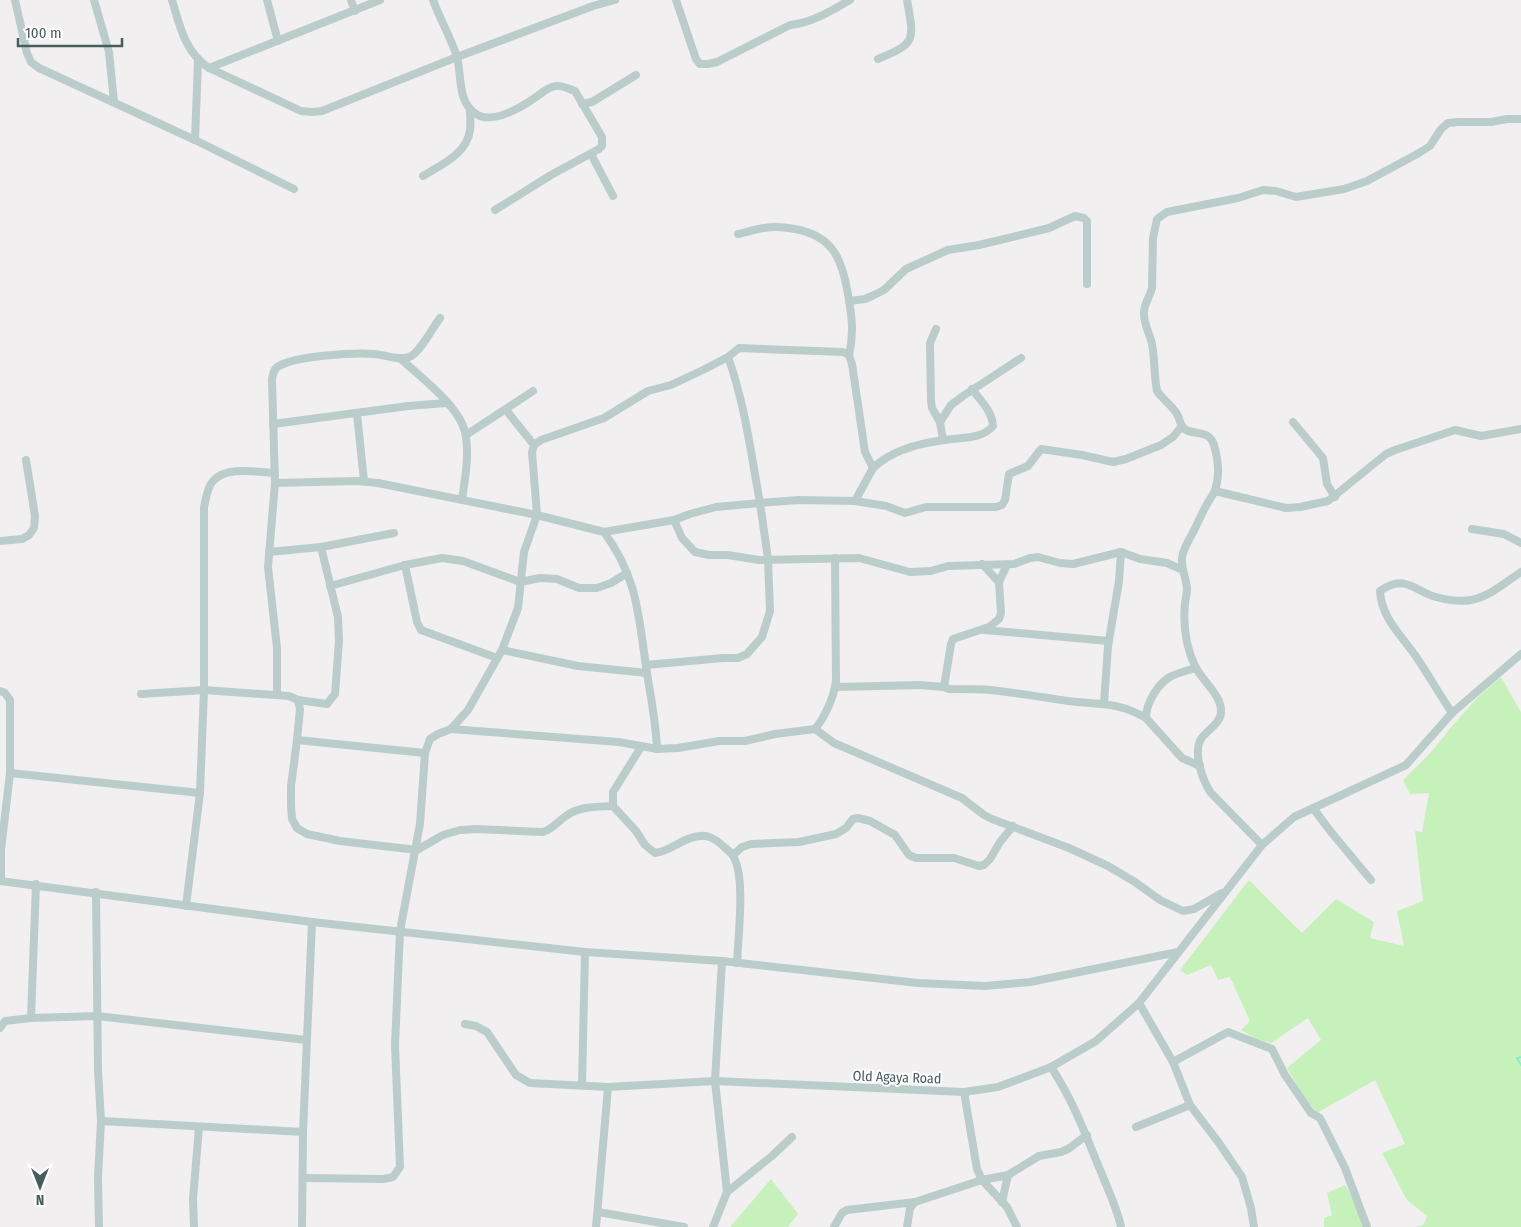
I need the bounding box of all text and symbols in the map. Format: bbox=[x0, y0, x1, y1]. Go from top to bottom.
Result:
scale bar bbox=[18, 15, 121, 47]
text: 100 m bbox=[25, 24, 62, 42]
street label: Old Agaya Road bbox=[852, 1067, 942, 1088]
north arrow bbox=[15, 1162, 65, 1212]
text: N bbox=[36, 1191, 44, 1208]

